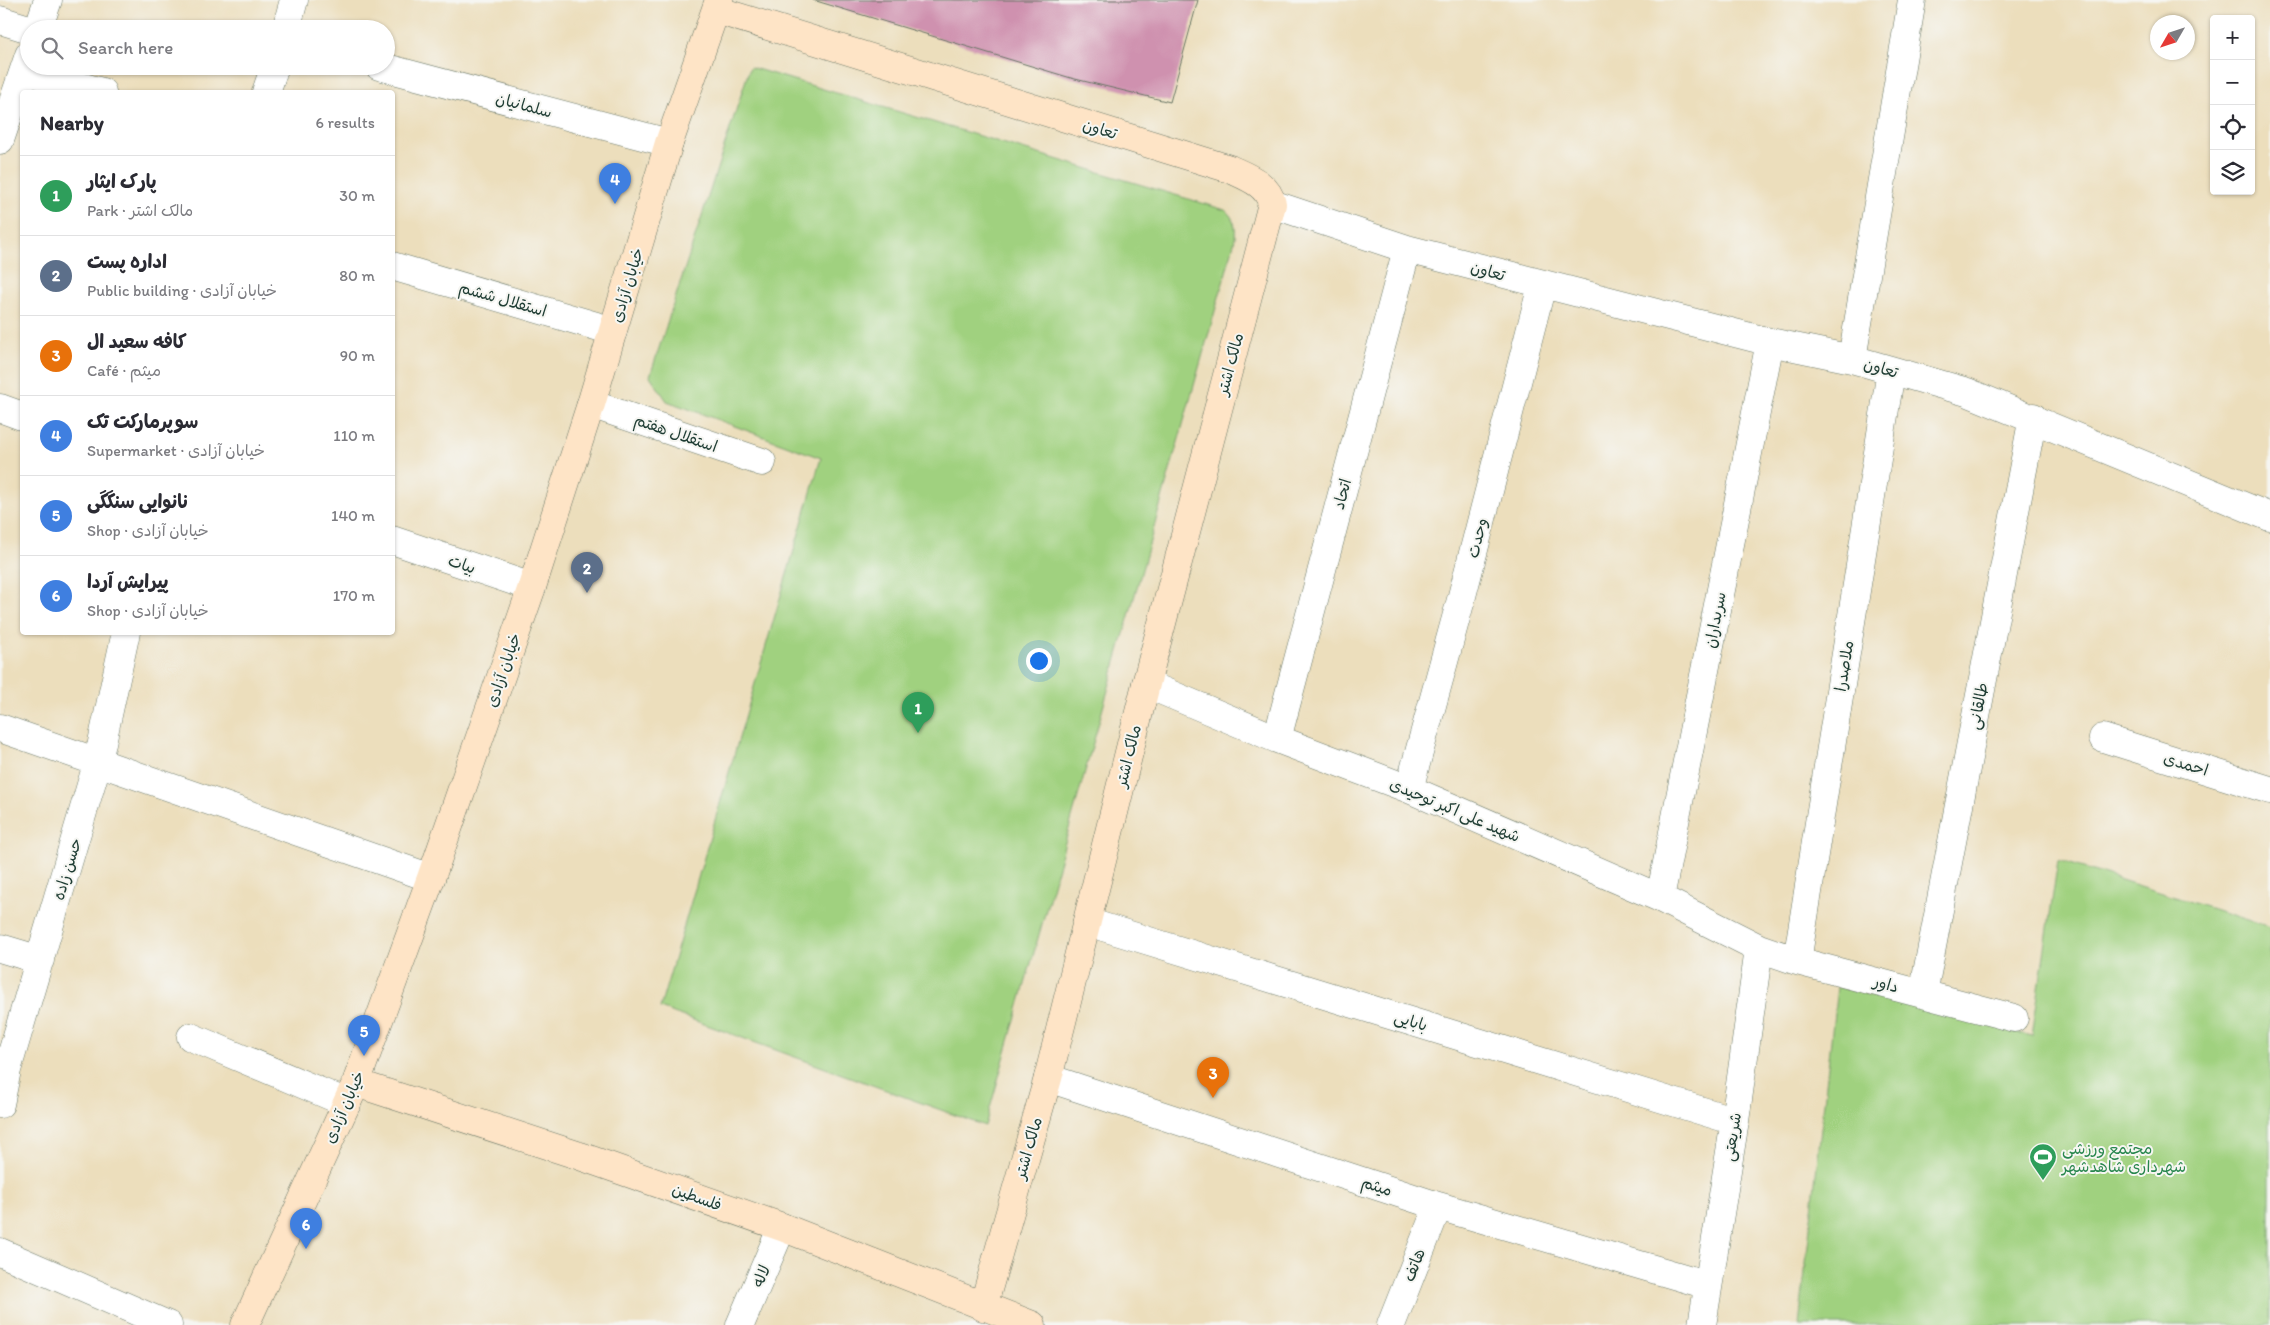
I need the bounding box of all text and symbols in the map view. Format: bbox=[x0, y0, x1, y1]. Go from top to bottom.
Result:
north arrow bbox=[2150, 15, 2195, 60]
map controls bbox=[2210, 15, 2255, 195]
button: + bbox=[2210, 15, 2255, 60]
search box bbox=[20, 20, 395, 75]
icon: search bbox=[38, 34, 66, 62]
text: Search here bbox=[78, 36, 173, 59]
button: − bbox=[2210, 60, 2255, 105]
street label: سلمانیان bbox=[494, 88, 554, 122]
button: locate bbox=[2210, 105, 2255, 150]
text: Nearby bbox=[40, 110, 104, 135]
text: 6 results bbox=[315, 113, 375, 132]
street label: تعاون bbox=[1081, 115, 1120, 143]
button: layers bbox=[2210, 150, 2255, 195]
pin: 4 bbox=[599, 163, 631, 204]
text: پارک ایثار bbox=[87, 170, 157, 193]
text: 1 bbox=[52, 186, 60, 205]
text: 30 m bbox=[339, 186, 375, 205]
text: Park · مالک اشتر bbox=[87, 201, 193, 220]
street label: خیابان آزادی bbox=[607, 245, 647, 325]
text: اداره پست bbox=[87, 250, 167, 273]
street label: تعاون bbox=[1469, 257, 1508, 285]
text: 2 bbox=[52, 266, 60, 285]
text: 80 m bbox=[339, 266, 375, 285]
street label: استقلال ششم bbox=[456, 277, 549, 323]
text: Public building · خیابان آزادی bbox=[87, 281, 277, 300]
text: کافه سعید ال bbox=[87, 330, 187, 353]
street label: مالک اشتر bbox=[1212, 331, 1247, 399]
text: 3 bbox=[52, 346, 60, 365]
text: 90 m bbox=[340, 346, 375, 365]
street label: تعاون bbox=[1862, 354, 1901, 382]
text: Café · میثم bbox=[87, 361, 161, 380]
text: سوپرمارکت تک bbox=[87, 410, 198, 433]
street label: استقلال هفتم bbox=[631, 410, 720, 459]
text: 4 bbox=[51, 426, 61, 445]
text: 110 m bbox=[333, 426, 375, 445]
text: Supermarket · خیابان آزادی bbox=[87, 441, 265, 460]
street label: اتحاد bbox=[1329, 477, 1355, 511]
text: نانوایی سنگگی bbox=[87, 490, 189, 513]
text: 5 bbox=[52, 506, 60, 525]
text: 140 m bbox=[331, 506, 375, 525]
street label: وحدت bbox=[1463, 516, 1491, 560]
text: Shop · خیابان آزادی bbox=[87, 521, 209, 540]
street label: بیات bbox=[446, 550, 478, 578]
pin: 2 bbox=[571, 552, 603, 593]
text: پیرایش آردا bbox=[87, 570, 168, 593]
text: 6 bbox=[52, 586, 60, 605]
text: 170 m bbox=[333, 586, 375, 605]
street label: سربداران bbox=[1700, 590, 1730, 650]
text: Shop · خیابان آزادی bbox=[87, 601, 209, 620]
street label: خیابان آزادی bbox=[481, 630, 525, 710]
street label: ملاصدرا bbox=[1831, 639, 1857, 693]
your location bbox=[1026, 648, 1052, 674]
street label: طالقانی bbox=[1964, 681, 1993, 731]
pin: 1 bbox=[902, 692, 934, 733]
street label: مالک اشتر bbox=[1111, 723, 1145, 791]
street label: احمدی bbox=[2161, 748, 2211, 780]
street label: شهید علی اکبر توحیدی bbox=[1386, 774, 1523, 847]
street label: حسن زاده bbox=[49, 836, 85, 902]
street label: داور bbox=[1869, 971, 1901, 996]
street label: بابایی bbox=[1392, 1007, 1430, 1036]
pin: 5 bbox=[348, 1015, 380, 1056]
pin: 3 bbox=[1197, 1057, 1229, 1098]
street label: خیابان آزادی bbox=[320, 1068, 368, 1146]
street label: شریعتی bbox=[1719, 1111, 1746, 1163]
street label: مالک اشتر bbox=[1010, 1115, 1046, 1183]
place label: مجتمع ورزشی شهرداری شاهد‌شهر bbox=[2060, 1139, 2186, 1176]
sports icon: مجتمع ورزشی شهرداری شاهد‌شهر bbox=[2028, 1142, 2058, 1181]
street label: میثم bbox=[1358, 1172, 1395, 1203]
street label: فلسطین bbox=[670, 1179, 724, 1215]
pin: 6 bbox=[290, 1208, 322, 1249]
street label: هاتف bbox=[1399, 1246, 1429, 1284]
street label: لاله bbox=[748, 1262, 774, 1290]

